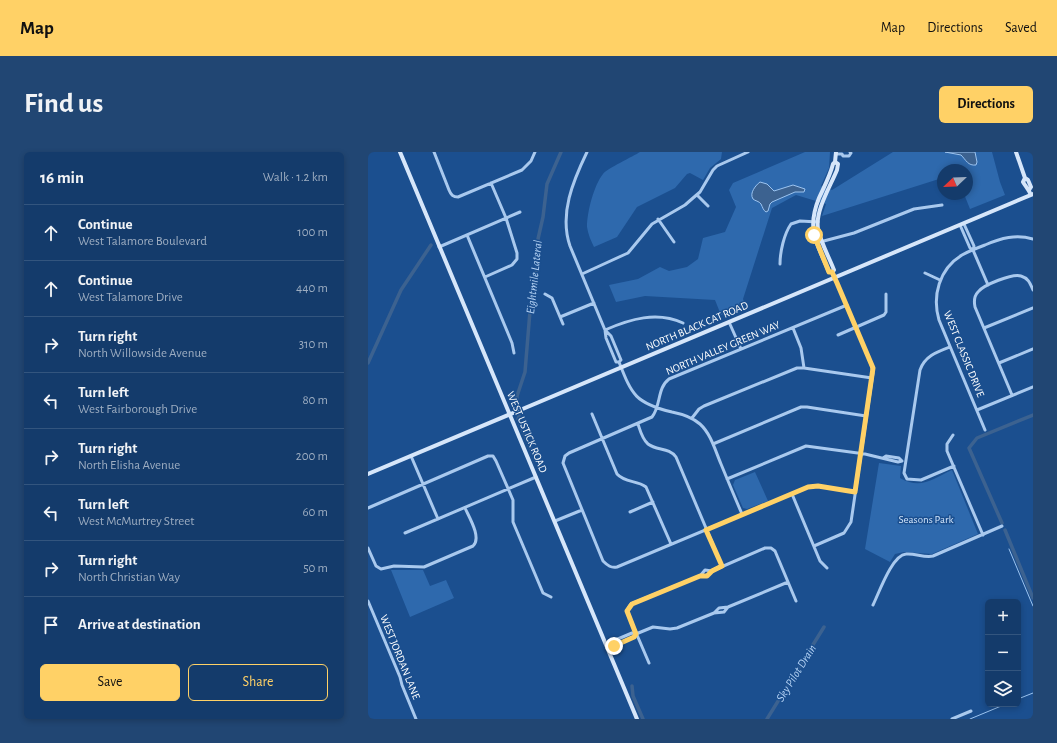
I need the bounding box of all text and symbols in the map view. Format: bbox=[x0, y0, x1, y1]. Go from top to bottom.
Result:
text: Map bbox=[20, 19, 54, 38]
text: Map bbox=[881, 21, 905, 35]
text: Directions bbox=[927, 21, 983, 35]
text: Saved bbox=[1005, 21, 1037, 35]
button: Directions bbox=[939, 86, 1033, 123]
text: Find us bbox=[24, 90, 103, 118]
north arrow bbox=[937, 164, 973, 200]
text: 16 min bbox=[40, 169, 84, 186]
text: Walk · 1.2 km bbox=[263, 171, 328, 184]
text: Continue bbox=[78, 217, 133, 232]
icon: ahead bbox=[40, 222, 62, 244]
text: 100 m bbox=[297, 226, 328, 239]
route start bbox=[805, 226, 823, 244]
text: West Talamore Boulevard bbox=[78, 235, 207, 248]
water label: Eightmile Lateral bbox=[524, 240, 544, 314]
text: Continue bbox=[78, 273, 133, 288]
icon: ahead bbox=[40, 278, 62, 300]
text: 440 m bbox=[296, 282, 328, 295]
text: West Talamore Drive bbox=[78, 291, 183, 304]
street label: NORTH BLACK CAT ROAD bbox=[644, 299, 750, 353]
street label: WEST CLASSIC DRIVE bbox=[942, 309, 987, 399]
street label: NORTH VALLEY GREEN WAY bbox=[664, 319, 782, 377]
text: Turn right bbox=[78, 329, 137, 344]
icon: right bbox=[40, 334, 62, 356]
text: 310 m bbox=[299, 338, 328, 351]
text: North Willowside Avenue bbox=[78, 347, 207, 360]
text: Turn left bbox=[78, 385, 129, 400]
icon: left bbox=[40, 390, 62, 412]
street label: WEST USTICK ROAD bbox=[505, 390, 549, 474]
text: 80 m bbox=[302, 394, 328, 407]
text: West Fairborough Drive bbox=[78, 403, 197, 416]
text: Turn right bbox=[78, 441, 137, 456]
icon: right bbox=[40, 446, 62, 468]
text: 200 m bbox=[296, 450, 328, 463]
text: North Elisha Avenue bbox=[78, 459, 180, 472]
text: Turn left bbox=[78, 497, 129, 512]
icon: left bbox=[40, 502, 62, 524]
text: 60 m bbox=[302, 506, 328, 519]
park label: Seasons Park bbox=[898, 514, 954, 525]
text: West McMurtrey Street bbox=[78, 515, 194, 528]
text: Turn right bbox=[78, 553, 137, 568]
icon: right bbox=[40, 558, 62, 580]
text: 50 m bbox=[303, 562, 328, 575]
text: North Christian Way bbox=[78, 571, 180, 584]
map controls bbox=[985, 599, 1021, 707]
button: + bbox=[985, 599, 1021, 635]
street label: WEST JORDAN LANE bbox=[378, 613, 422, 701]
icon: arrive bbox=[40, 614, 62, 636]
text: Arrive at destination bbox=[78, 617, 201, 632]
button: − bbox=[985, 635, 1021, 671]
route end bbox=[605, 637, 623, 655]
water label: Sky Pilot Drain bbox=[774, 642, 818, 704]
button: Save bbox=[40, 664, 180, 701]
button: Share bbox=[188, 664, 328, 701]
button: layers bbox=[985, 671, 1021, 707]

